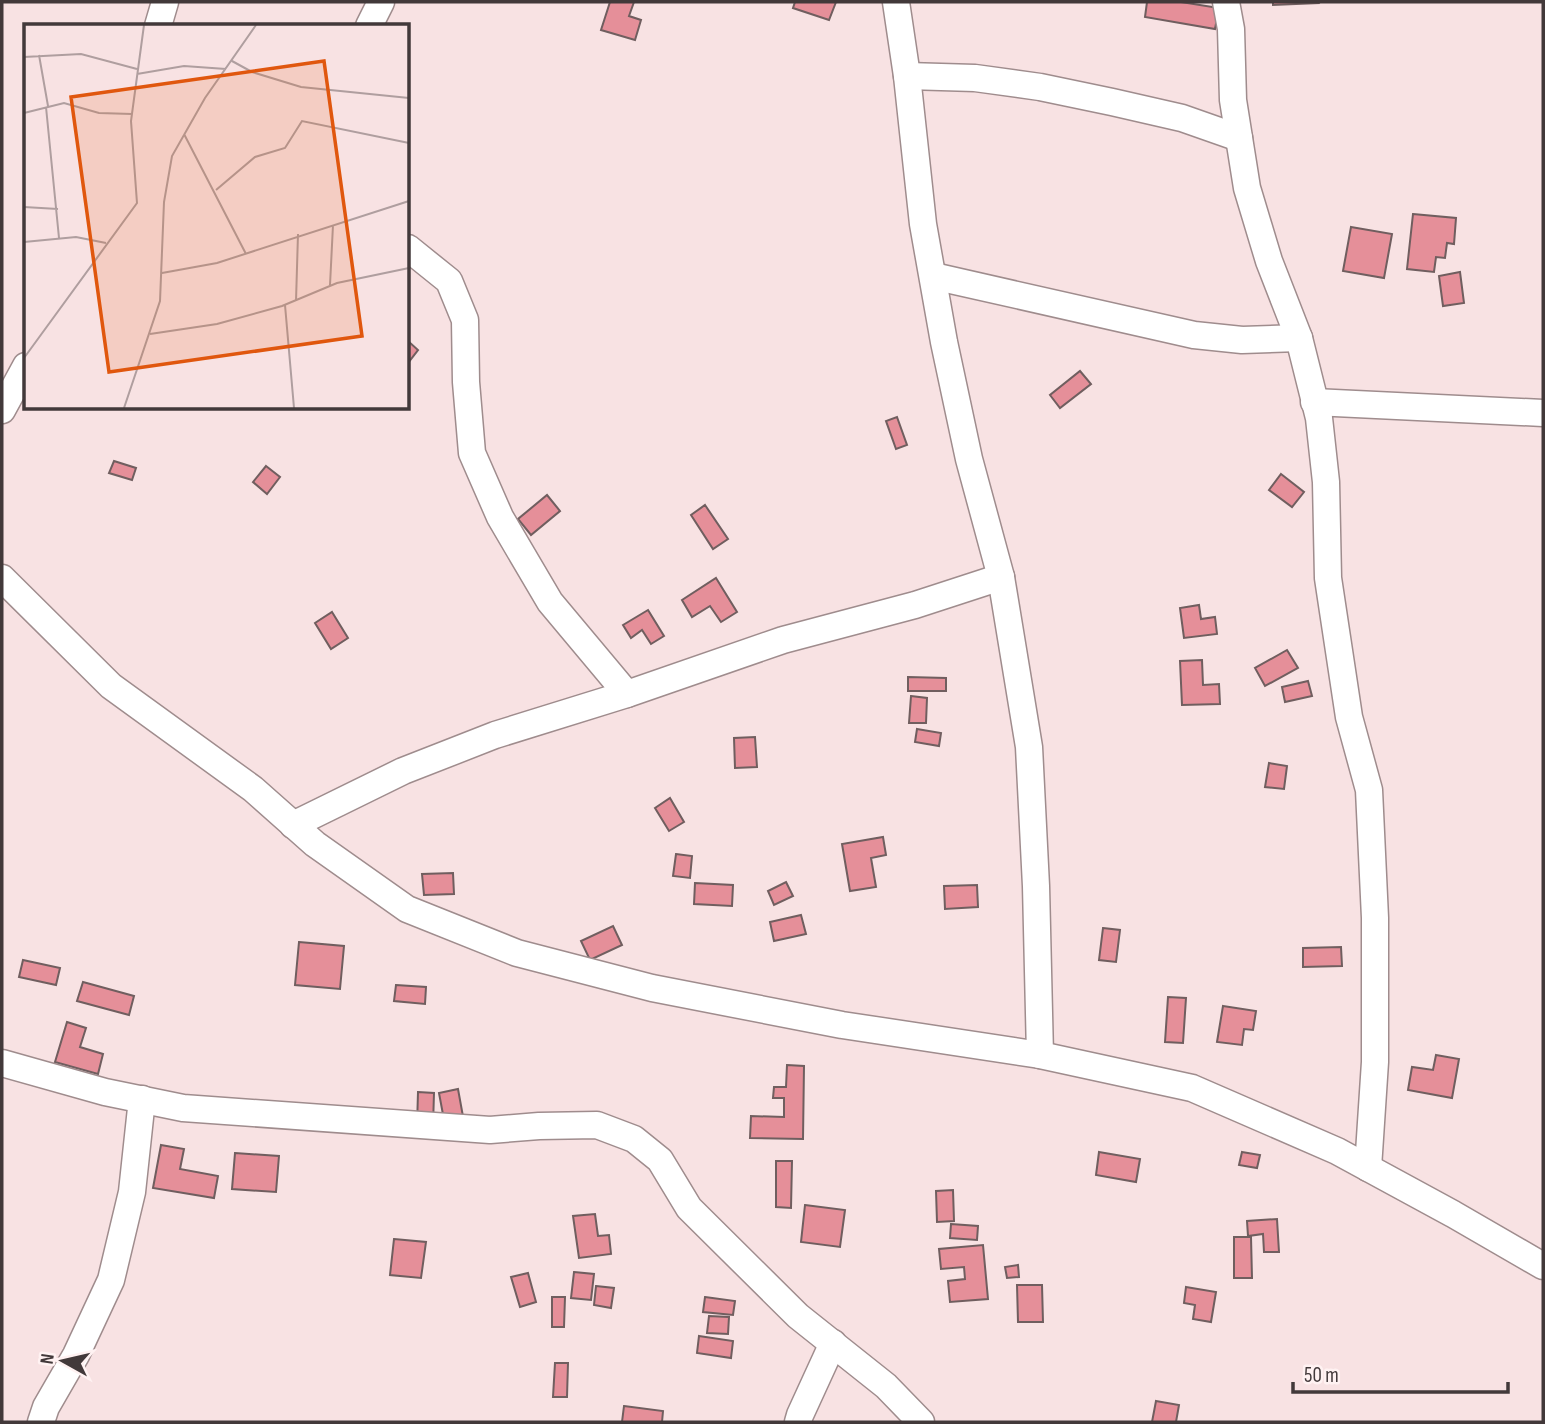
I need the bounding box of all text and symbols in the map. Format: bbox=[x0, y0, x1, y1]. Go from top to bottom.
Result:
inset map bbox=[24, 24, 410, 410]
north arrow bbox=[28, 1326, 98, 1396]
scale bar bbox=[1293, 1350, 1508, 1394]
text: N bbox=[36, 1352, 60, 1365]
text: 50 m bbox=[1304, 1363, 1339, 1388]

